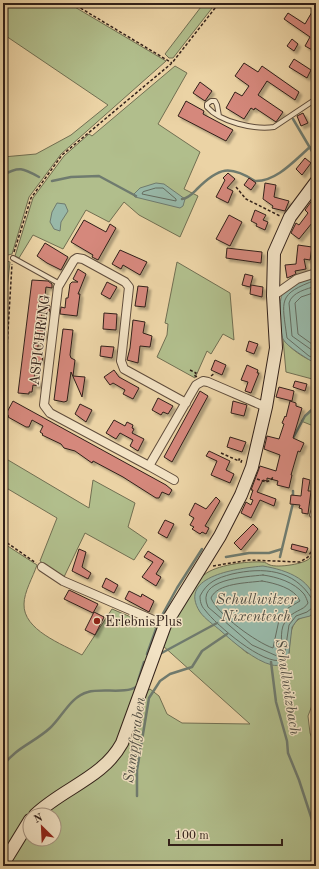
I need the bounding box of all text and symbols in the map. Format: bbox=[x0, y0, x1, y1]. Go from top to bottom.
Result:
street label: ASPICHRING bbox=[27, 294, 52, 386]
water label: Schullwitzer Nixenteich bbox=[216, 593, 297, 625]
place label: ErlebnisPlus bbox=[105, 615, 182, 629]
marker: ErlebnisPlus bbox=[92, 616, 102, 626]
water label: Schullwitzbach bbox=[272, 638, 302, 737]
water label: Sumpfgraben bbox=[122, 696, 149, 784]
north arrow bbox=[22, 807, 62, 847]
text: N bbox=[32, 812, 45, 826]
scale bar bbox=[169, 821, 282, 847]
text: 100 m bbox=[175, 830, 209, 842]

